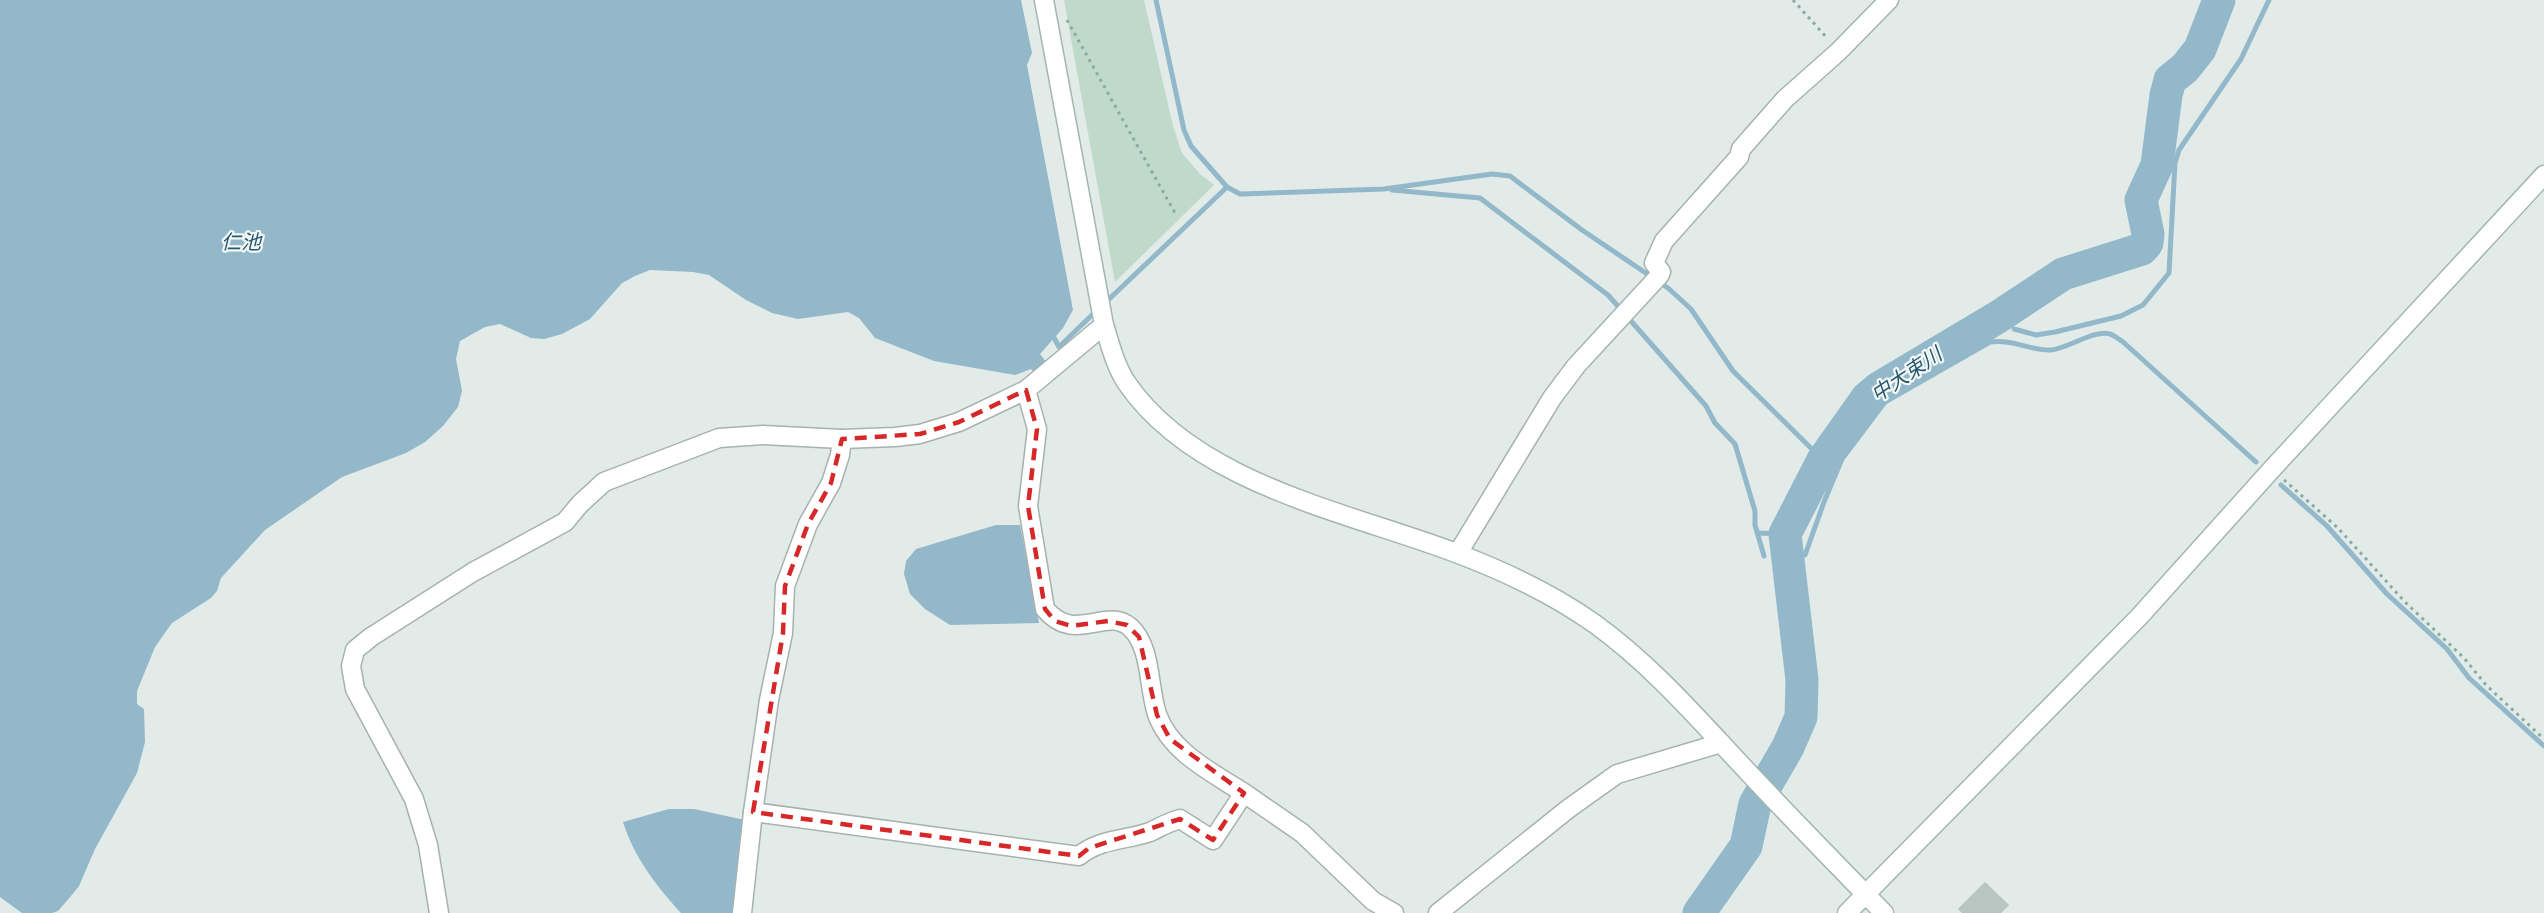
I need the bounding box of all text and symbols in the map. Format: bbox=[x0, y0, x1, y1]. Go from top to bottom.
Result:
water label: 仁池 bbox=[221, 230, 263, 253]
water label: 中大束川 bbox=[1866, 341, 1947, 406]

